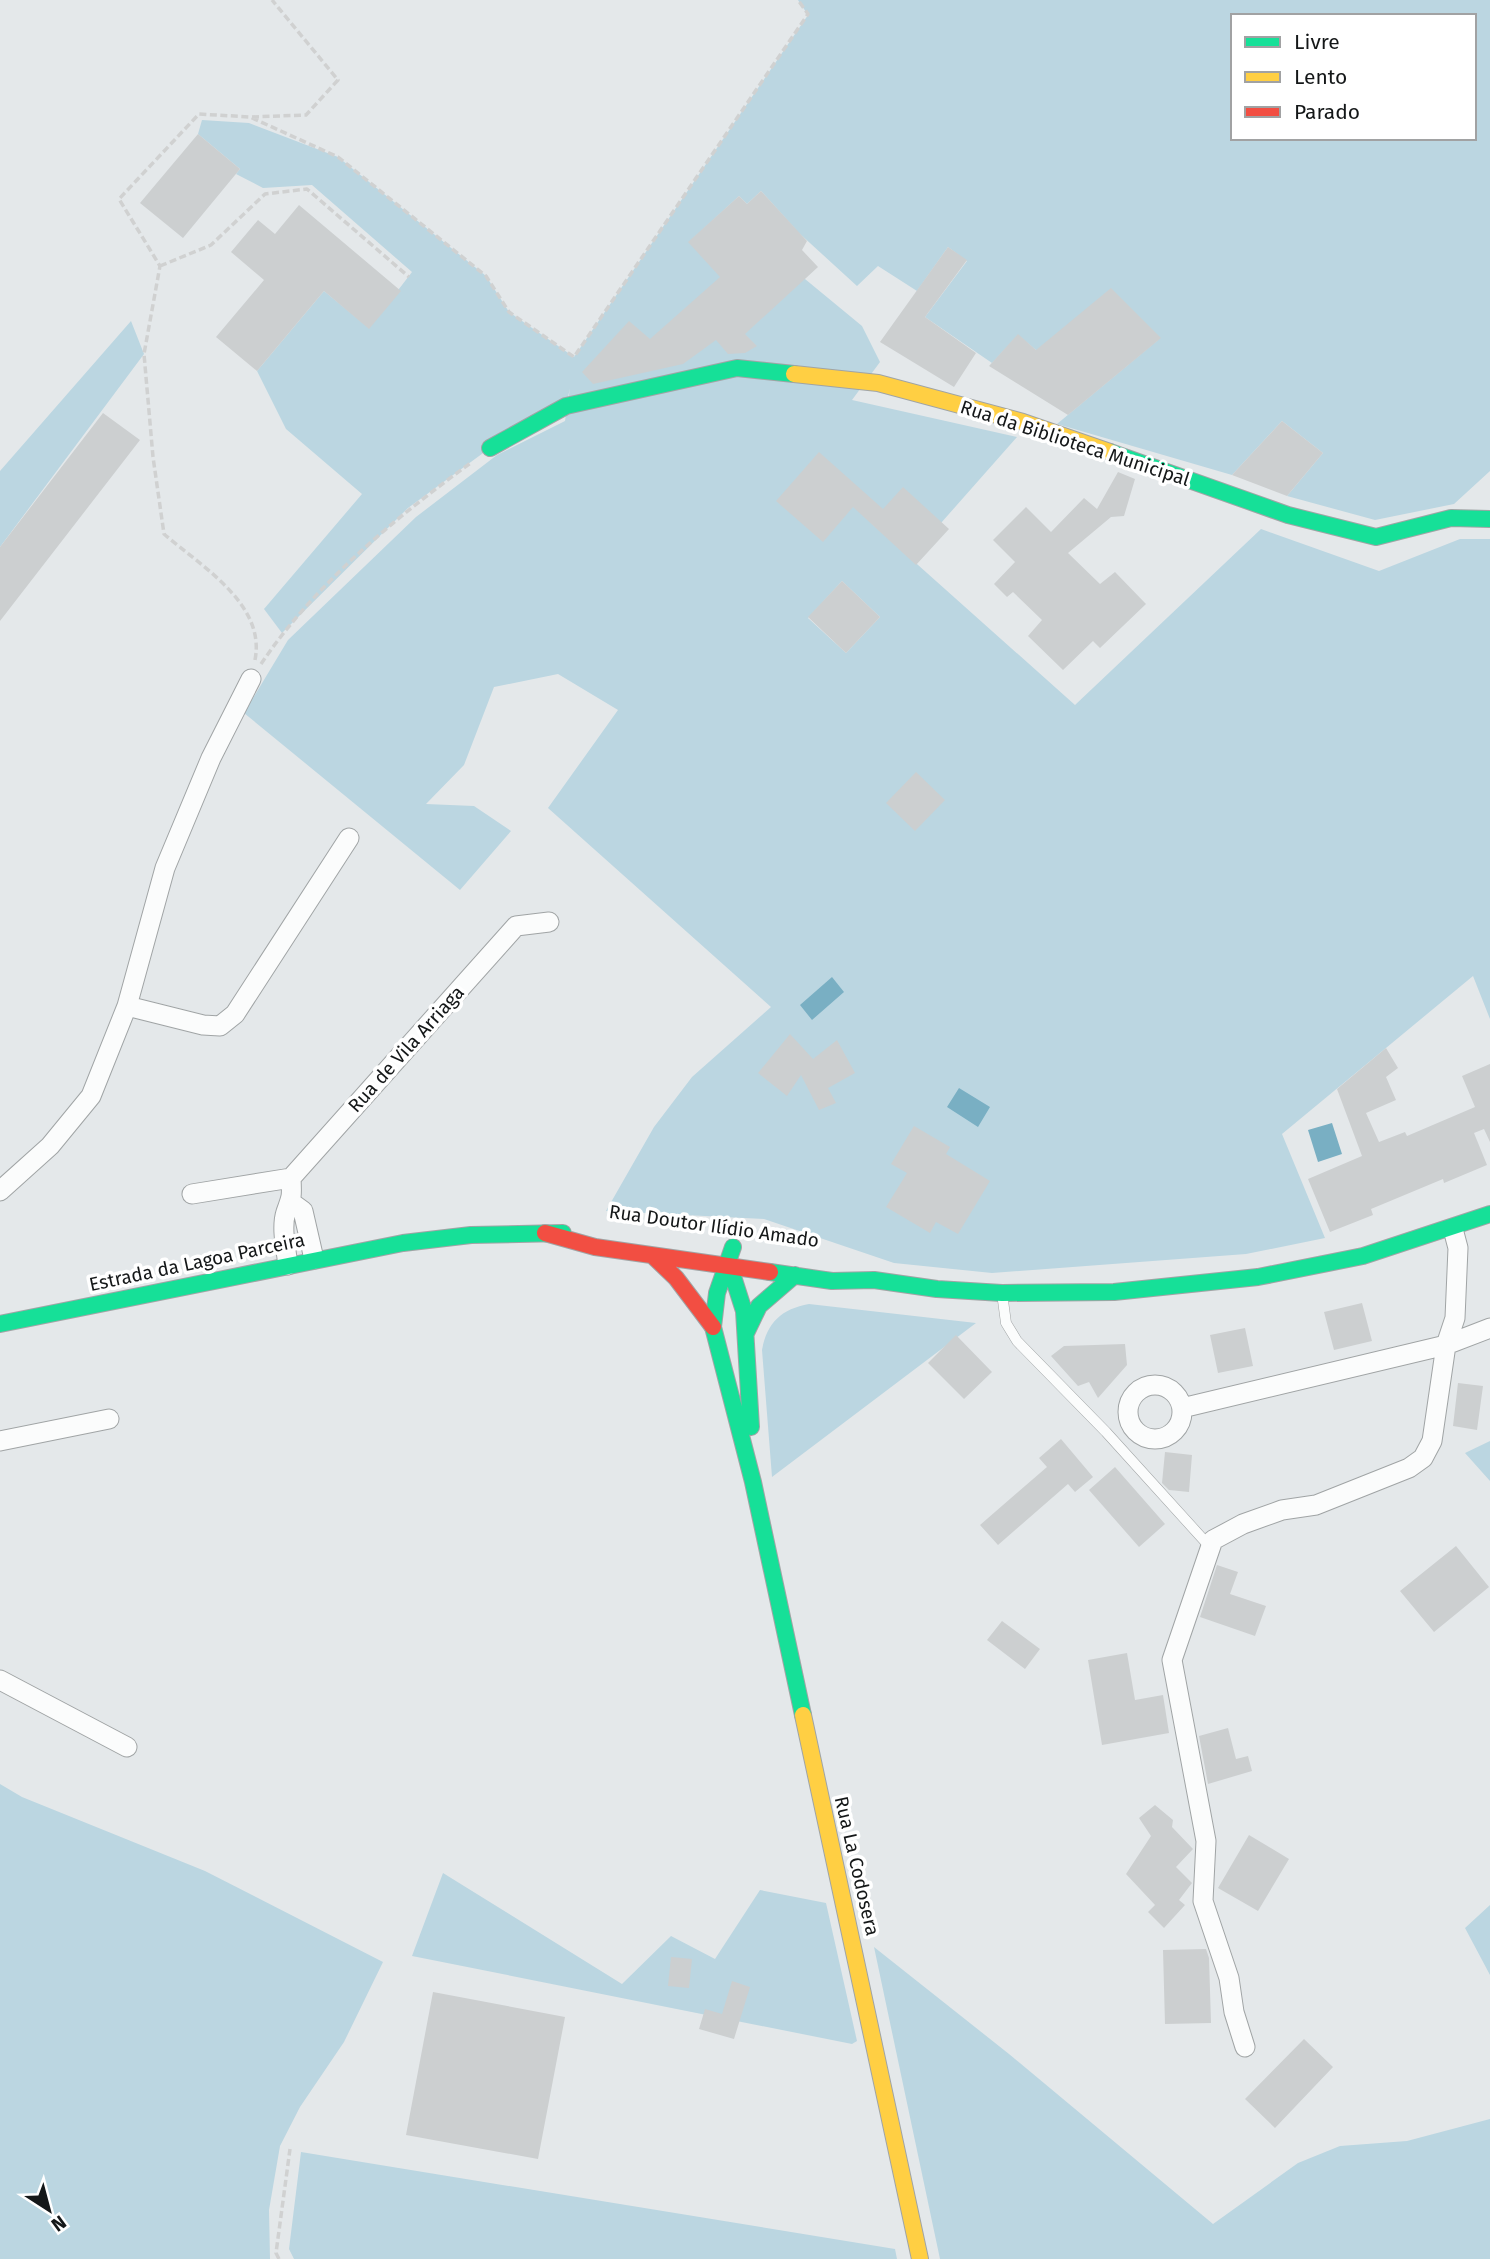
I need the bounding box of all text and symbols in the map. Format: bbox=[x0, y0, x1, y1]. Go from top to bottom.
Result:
legend bbox=[1231, 14, 1476, 140]
text: Livre bbox=[1294, 29, 1340, 55]
text: Lento bbox=[1294, 64, 1347, 90]
text: Parado bbox=[1294, 99, 1360, 125]
street label: Rua da Biblioteca Municipal bbox=[957, 395, 1193, 491]
street label: Rua de Vila Arriaga bbox=[343, 981, 469, 1117]
street label: Rua Doutor Ilídio Amado bbox=[608, 1200, 820, 1252]
street label: Estrada da Lagoa Parceira bbox=[87, 1228, 307, 1296]
street label: Rua La Codosera bbox=[830, 1794, 884, 1938]
north arrow bbox=[14, 2175, 84, 2245]
text: N bbox=[47, 2210, 71, 2236]

